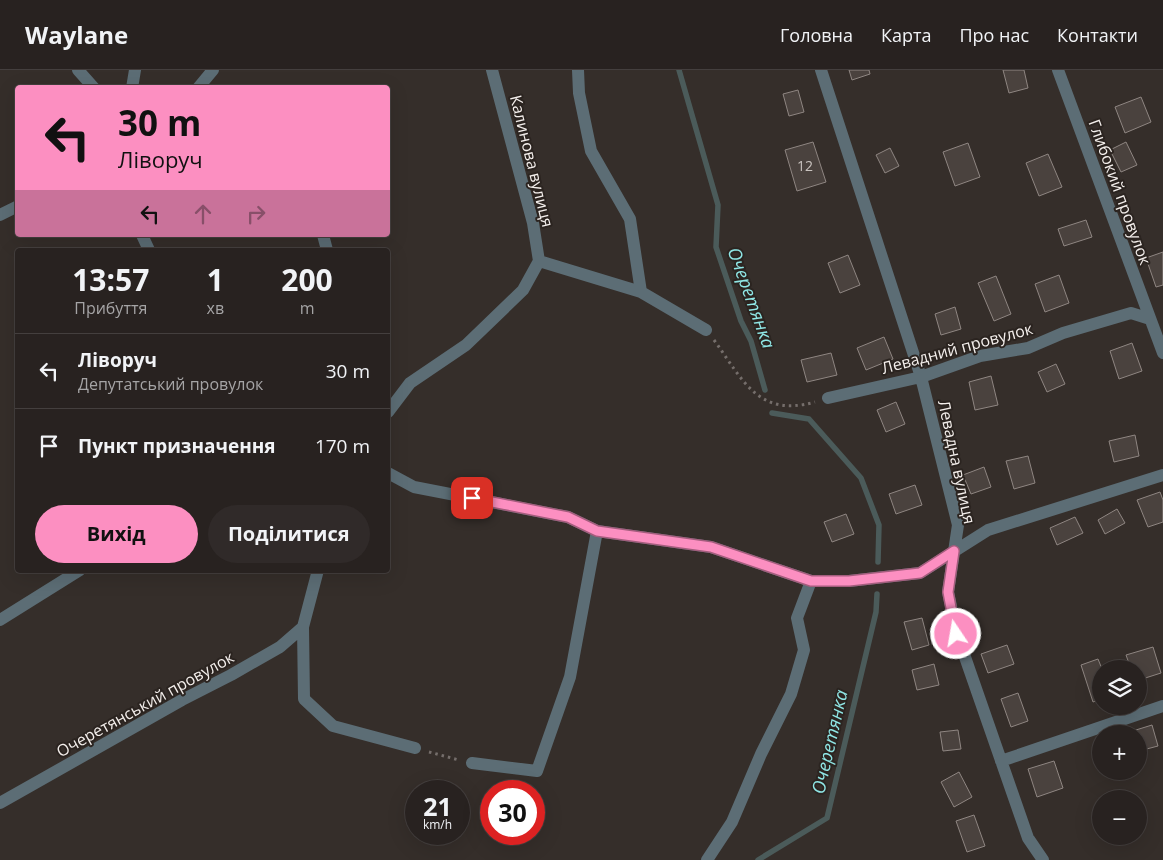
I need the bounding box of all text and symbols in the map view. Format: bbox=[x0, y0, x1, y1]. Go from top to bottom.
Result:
text: Waylane bbox=[25, 18, 128, 51]
text: Головна bbox=[780, 23, 853, 47]
text: Карта bbox=[881, 23, 931, 47]
text: Про нас bbox=[959, 23, 1029, 47]
text: Контакти bbox=[1057, 23, 1138, 47]
street label: Калинова вулиця bbox=[505, 93, 559, 229]
text: 30 m bbox=[118, 99, 201, 146]
icon: left bbox=[35, 105, 100, 170]
street label: Глибокий провулок bbox=[1083, 116, 1157, 268]
text: Ліворуч bbox=[118, 144, 203, 174]
house number: 12 bbox=[797, 156, 813, 175]
icon: left bbox=[136, 200, 164, 228]
icon: ahead bbox=[189, 200, 217, 228]
icon: right bbox=[242, 200, 270, 228]
water label: Очеретянка bbox=[723, 244, 781, 352]
text: 13:57 bbox=[72, 259, 149, 300]
text: 1 bbox=[207, 259, 224, 300]
text: 200 bbox=[281, 259, 333, 300]
text: Прибуття bbox=[74, 297, 147, 319]
text: хв bbox=[207, 297, 224, 319]
text: m bbox=[300, 297, 314, 319]
street label: Левадний провулок bbox=[879, 317, 1036, 379]
text: Ліворуч bbox=[78, 347, 157, 373]
icon: left bbox=[35, 357, 63, 385]
text: 30 m bbox=[326, 358, 370, 384]
text: Депутатський провулок bbox=[78, 373, 263, 395]
street label: Левадна вулиця bbox=[933, 398, 981, 526]
icon: arrive bbox=[35, 432, 63, 460]
text: Пункт призначення bbox=[78, 433, 276, 459]
text: 170 m bbox=[315, 433, 370, 459]
pin bbox=[451, 477, 493, 519]
icon: arrive bbox=[458, 484, 486, 512]
button: Вихід bbox=[35, 505, 198, 563]
button: Поділитися bbox=[208, 505, 370, 563]
position arrow bbox=[929, 607, 981, 659]
street label: Очеретянський провулок bbox=[52, 646, 238, 762]
map controls bbox=[1092, 660, 1147, 845]
button: layers bbox=[1092, 660, 1147, 715]
water label: Очеретянка bbox=[805, 687, 853, 796]
button: + bbox=[1092, 725, 1147, 780]
speed limit sign: 30 bbox=[480, 780, 545, 845]
text: 21 bbox=[423, 789, 452, 823]
button: − bbox=[1092, 790, 1147, 845]
text: km/h bbox=[423, 816, 452, 833]

